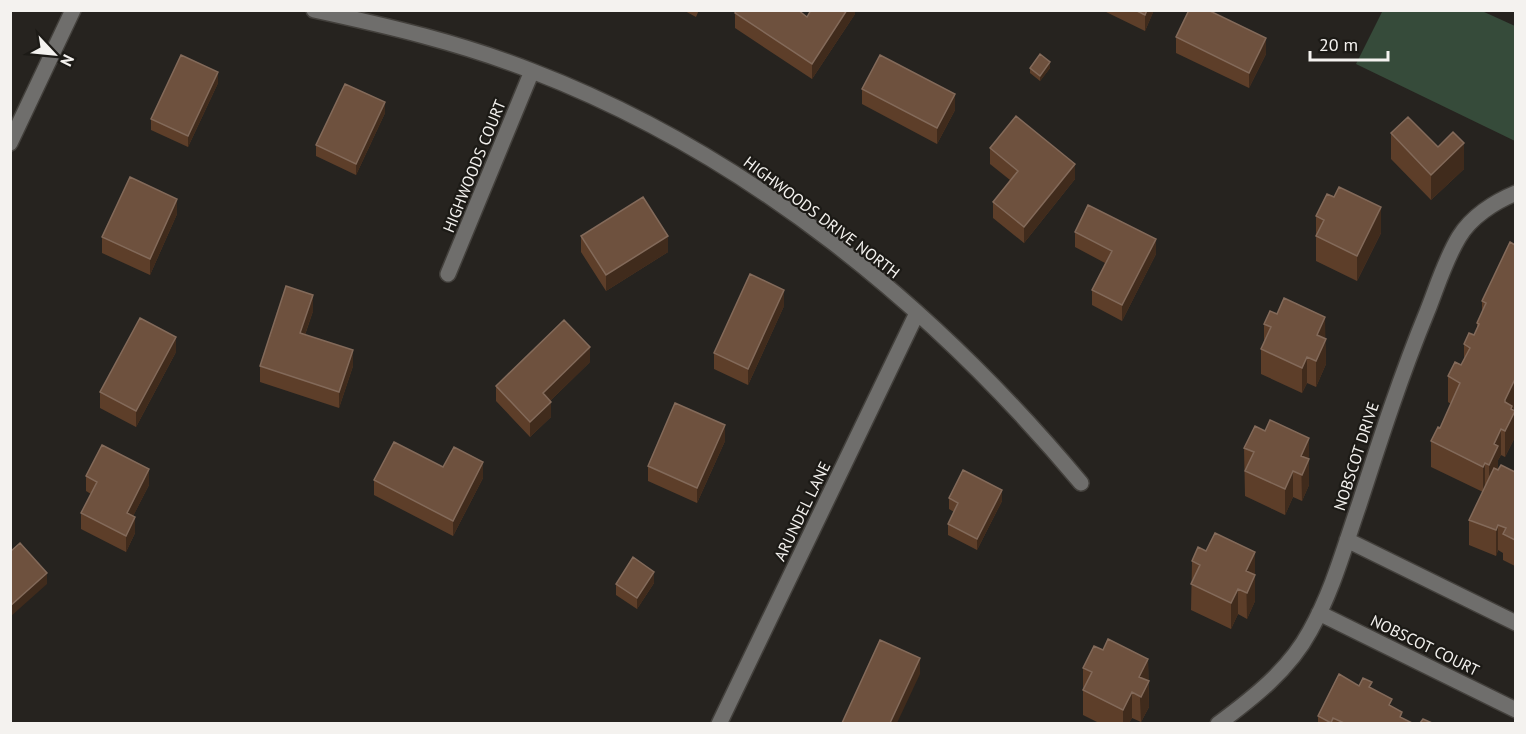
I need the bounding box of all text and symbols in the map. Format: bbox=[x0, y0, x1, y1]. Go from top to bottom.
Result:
north arrow bbox=[24, 24, 84, 84]
scale bar bbox=[1310, 24, 1388, 62]
text: 20 m bbox=[1319, 33, 1358, 56]
text: N bbox=[56, 51, 79, 70]
street label: HIGHWOODS COURT bbox=[438, 97, 510, 235]
street label: HIGHWOODS DRIVE NORTH bbox=[740, 152, 904, 282]
street label: NOBSCOT DRIVE bbox=[1329, 399, 1383, 513]
street label: ARUNDEL LANE bbox=[769, 458, 835, 564]
street label: NOBSCOT COURT bbox=[1367, 610, 1483, 680]

